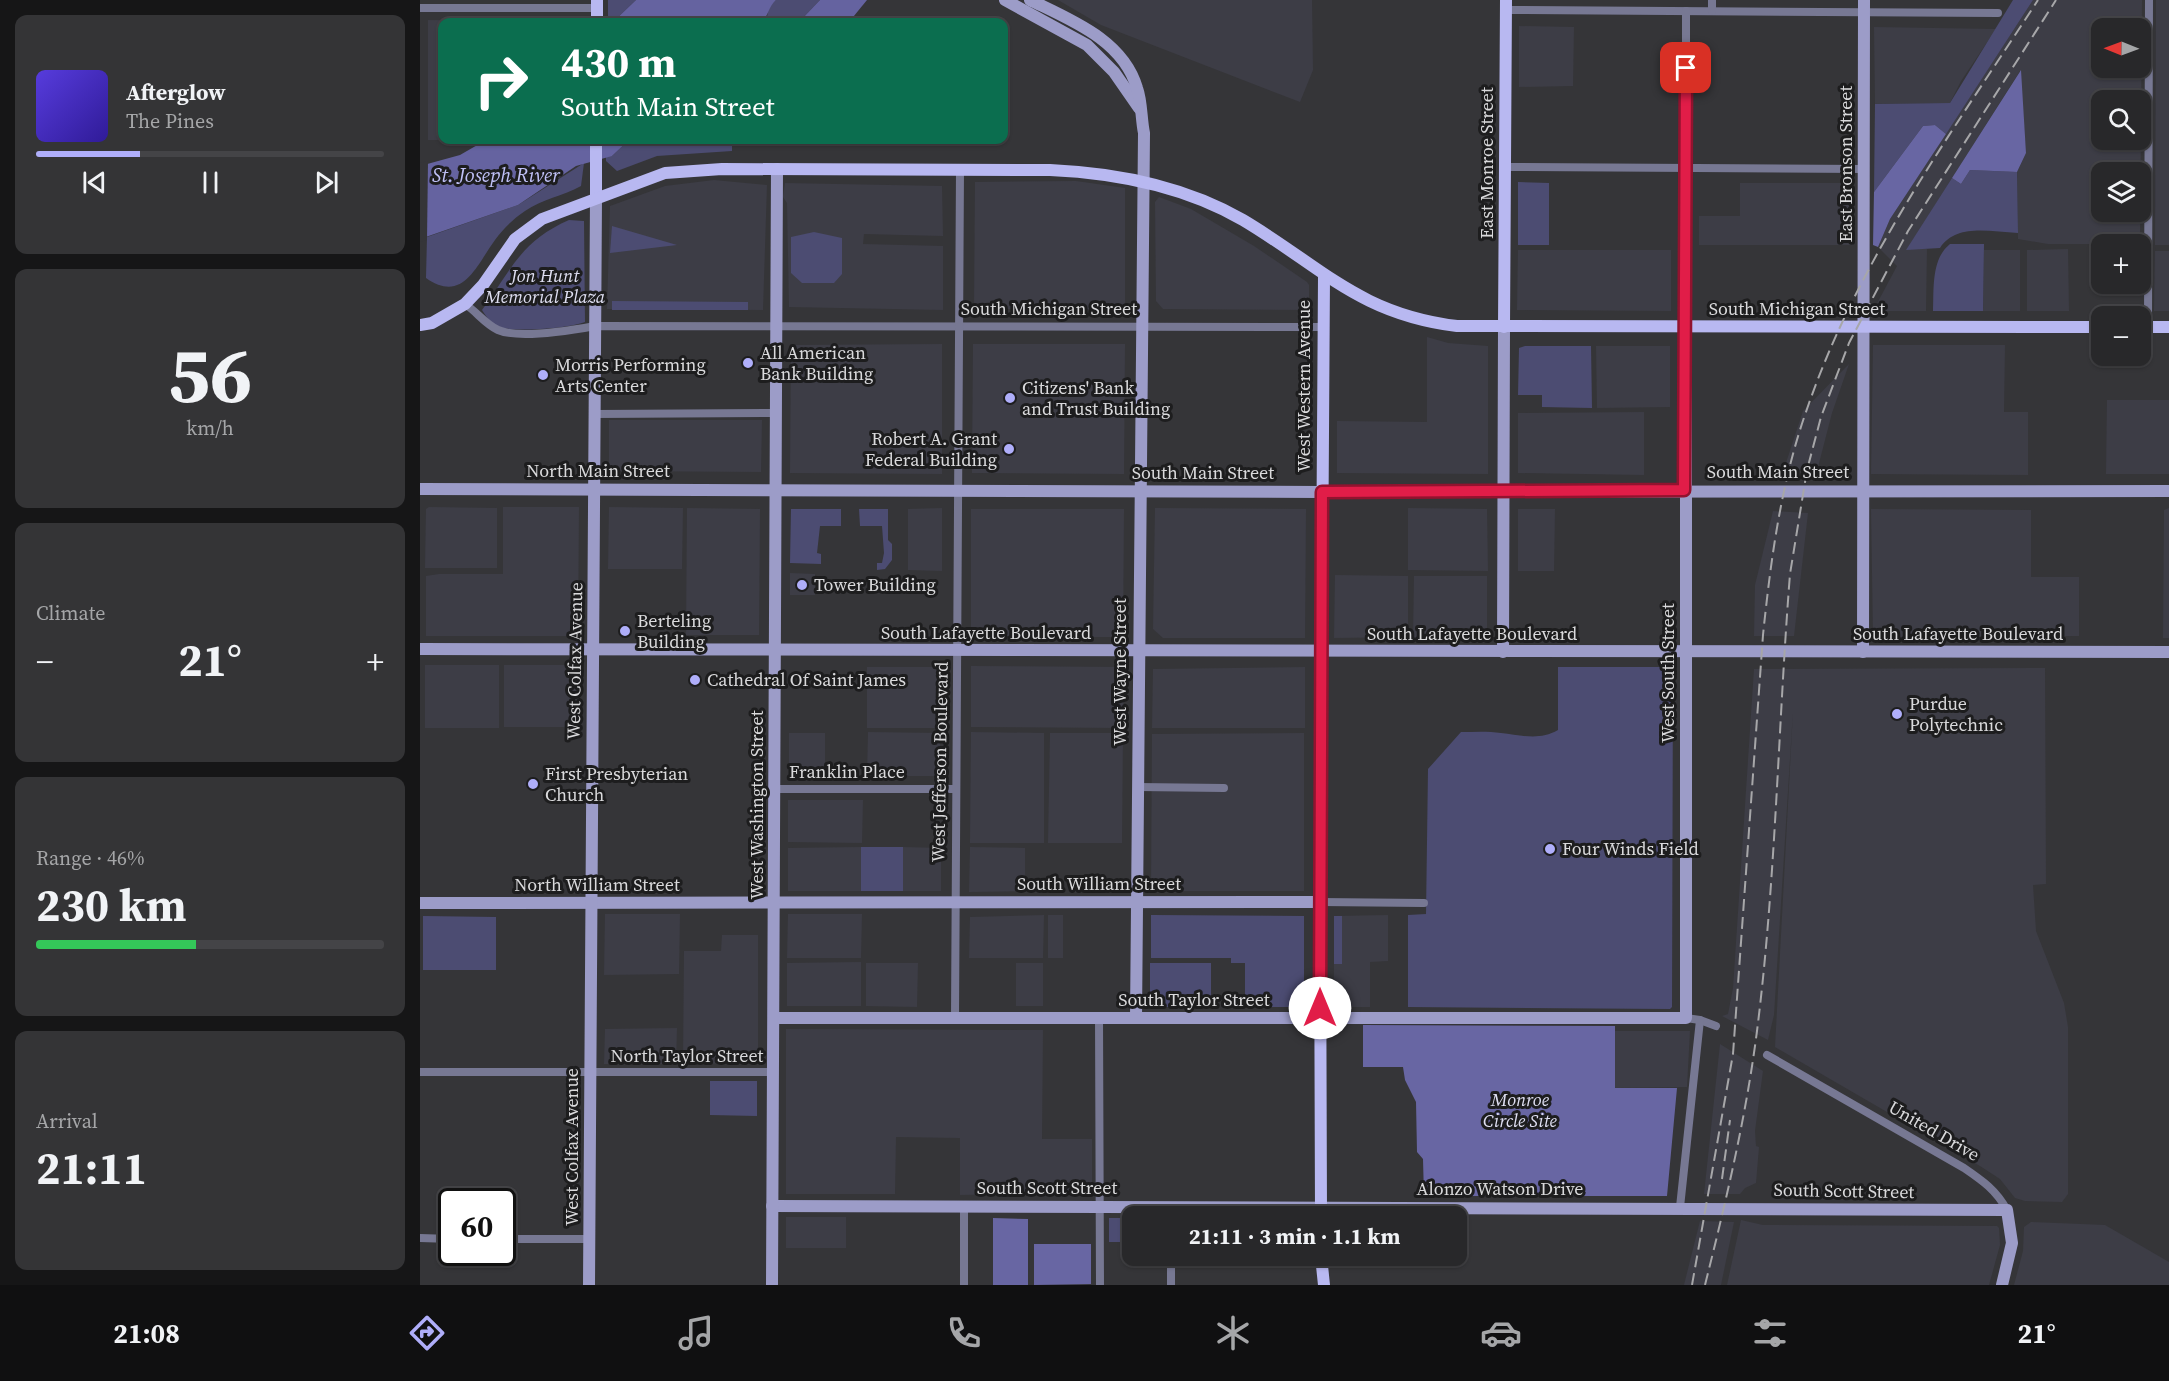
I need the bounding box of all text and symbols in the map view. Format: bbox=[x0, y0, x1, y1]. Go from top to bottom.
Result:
north arrow bbox=[2091, 18, 2151, 78]
map controls bbox=[2091, 18, 2151, 366]
text: 430 m bbox=[561, 33, 676, 91]
icon: right bbox=[462, 42, 540, 120]
pin bbox=[1660, 42, 1711, 93]
icon: arrive bbox=[1669, 51, 1702, 84]
text: Afterglow bbox=[126, 77, 226, 107]
street label: East Bronson Street bbox=[1833, 85, 1858, 242]
street label: East Monroe Street bbox=[1474, 87, 1499, 239]
text: South Main Street bbox=[561, 88, 774, 125]
button: search bbox=[2091, 90, 2151, 150]
text: The Pines bbox=[126, 107, 214, 135]
water label: St. Joseph River bbox=[432, 161, 561, 189]
button: layers bbox=[2091, 162, 2151, 222]
icon: previous bbox=[78, 166, 111, 199]
icon: pause bbox=[194, 166, 227, 199]
icon: next bbox=[310, 166, 343, 199]
button: + bbox=[2091, 234, 2151, 294]
park label: Jon Hunt Memorial Plaza bbox=[484, 263, 606, 309]
street label: South Michigan Street bbox=[961, 296, 1137, 321]
street label: South Michigan Street bbox=[1709, 296, 1885, 321]
street label: West Western Avenue bbox=[1291, 300, 1316, 472]
button: − bbox=[2091, 306, 2151, 366]
text: 56 bbox=[168, 321, 252, 428]
place label: All American Bank Building bbox=[760, 340, 873, 386]
place label: Morris Performing Arts Center bbox=[555, 352, 706, 398]
marker: All American Bank Building bbox=[741, 356, 755, 370]
marker: Morris Performing Arts Center bbox=[536, 368, 550, 382]
place label: Citizens' Bank and Trust Building bbox=[1022, 375, 1170, 421]
marker: Citizens' Bank and Trust Building bbox=[1003, 391, 1017, 405]
text: km/h bbox=[186, 414, 234, 442]
place label: Robert A. Grant Federal Building bbox=[865, 426, 997, 472]
marker: Robert A. Grant Federal Building bbox=[1002, 442, 1016, 456]
street label: North Main Street bbox=[526, 458, 670, 483]
street label: South Main Street bbox=[1707, 459, 1849, 484]
street label: South Main Street bbox=[1132, 460, 1274, 485]
place label: Tower Building bbox=[814, 572, 936, 597]
marker: Tower Building bbox=[795, 578, 809, 592]
street label: West Colfax Avenue bbox=[561, 582, 588, 740]
street label: West Wayne Street bbox=[1107, 598, 1132, 746]
text: Climate bbox=[36, 599, 105, 627]
street label: West South Street bbox=[1655, 603, 1680, 743]
place label: Berteling Building bbox=[637, 608, 711, 654]
street label: South Lafayette Boulevard bbox=[881, 620, 1091, 645]
street label: South Lafayette Boulevard bbox=[1367, 621, 1577, 646]
street label: South Lafayette Boulevard bbox=[1853, 621, 2063, 646]
marker: Berteling Building bbox=[618, 624, 632, 638]
text: 21° bbox=[178, 629, 242, 691]
text: − bbox=[36, 639, 54, 684]
text: + bbox=[366, 639, 384, 684]
street label: West Jefferson Boulevard bbox=[925, 661, 954, 863]
place label: Cathedral Of Saint James bbox=[707, 667, 906, 692]
marker: Cathedral Of Saint James bbox=[688, 673, 702, 687]
place label: Purdue Polytechnic bbox=[1909, 691, 2003, 737]
marker: Purdue Polytechnic bbox=[1890, 707, 1904, 721]
street label: West Washington Street bbox=[744, 710, 769, 900]
street label: Franklin Place bbox=[789, 759, 905, 784]
place label: First Presbyterian Church bbox=[545, 761, 688, 807]
marker: First Presbyterian Church bbox=[526, 777, 540, 791]
place label: Four Winds Field bbox=[1562, 836, 1699, 861]
marker: Four Winds Field bbox=[1543, 842, 1557, 856]
text: Range · 46% bbox=[36, 844, 145, 872]
street label: South William Street bbox=[1017, 871, 1181, 896]
street label: North William Street bbox=[514, 872, 680, 897]
text: 230 km bbox=[36, 874, 187, 936]
position arrow bbox=[1288, 976, 1352, 1040]
street label: South Taylor Street bbox=[1118, 987, 1270, 1012]
street label: North Taylor Street bbox=[611, 1043, 764, 1068]
street label: West Colfax Avenue bbox=[559, 1068, 584, 1226]
park label: Monroe Circle Site bbox=[1483, 1087, 1558, 1133]
street label: United Drive bbox=[1884, 1094, 1985, 1167]
text: Arrival bbox=[36, 1107, 98, 1135]
text: 21:11 bbox=[36, 1137, 147, 1199]
street label: South Scott Street bbox=[977, 1175, 1117, 1200]
street label: Alonzo Watson Drive bbox=[1416, 1176, 1584, 1201]
street label: South Scott Street bbox=[1774, 1177, 1915, 1204]
speed limit sign: 60 bbox=[438, 1188, 516, 1266]
text: 21:11 · 3 min · 1.1 km bbox=[1189, 1221, 1400, 1251]
icon: directions bbox=[406, 1312, 448, 1354]
icon: music bbox=[675, 1312, 717, 1354]
icon: phone bbox=[943, 1312, 985, 1354]
icon: climate bbox=[1212, 1312, 1254, 1354]
icon: car bbox=[1480, 1312, 1522, 1354]
icon: filters bbox=[1749, 1312, 1791, 1354]
text: 21:08 bbox=[113, 1315, 180, 1352]
text: 21° bbox=[2018, 1315, 2056, 1352]

